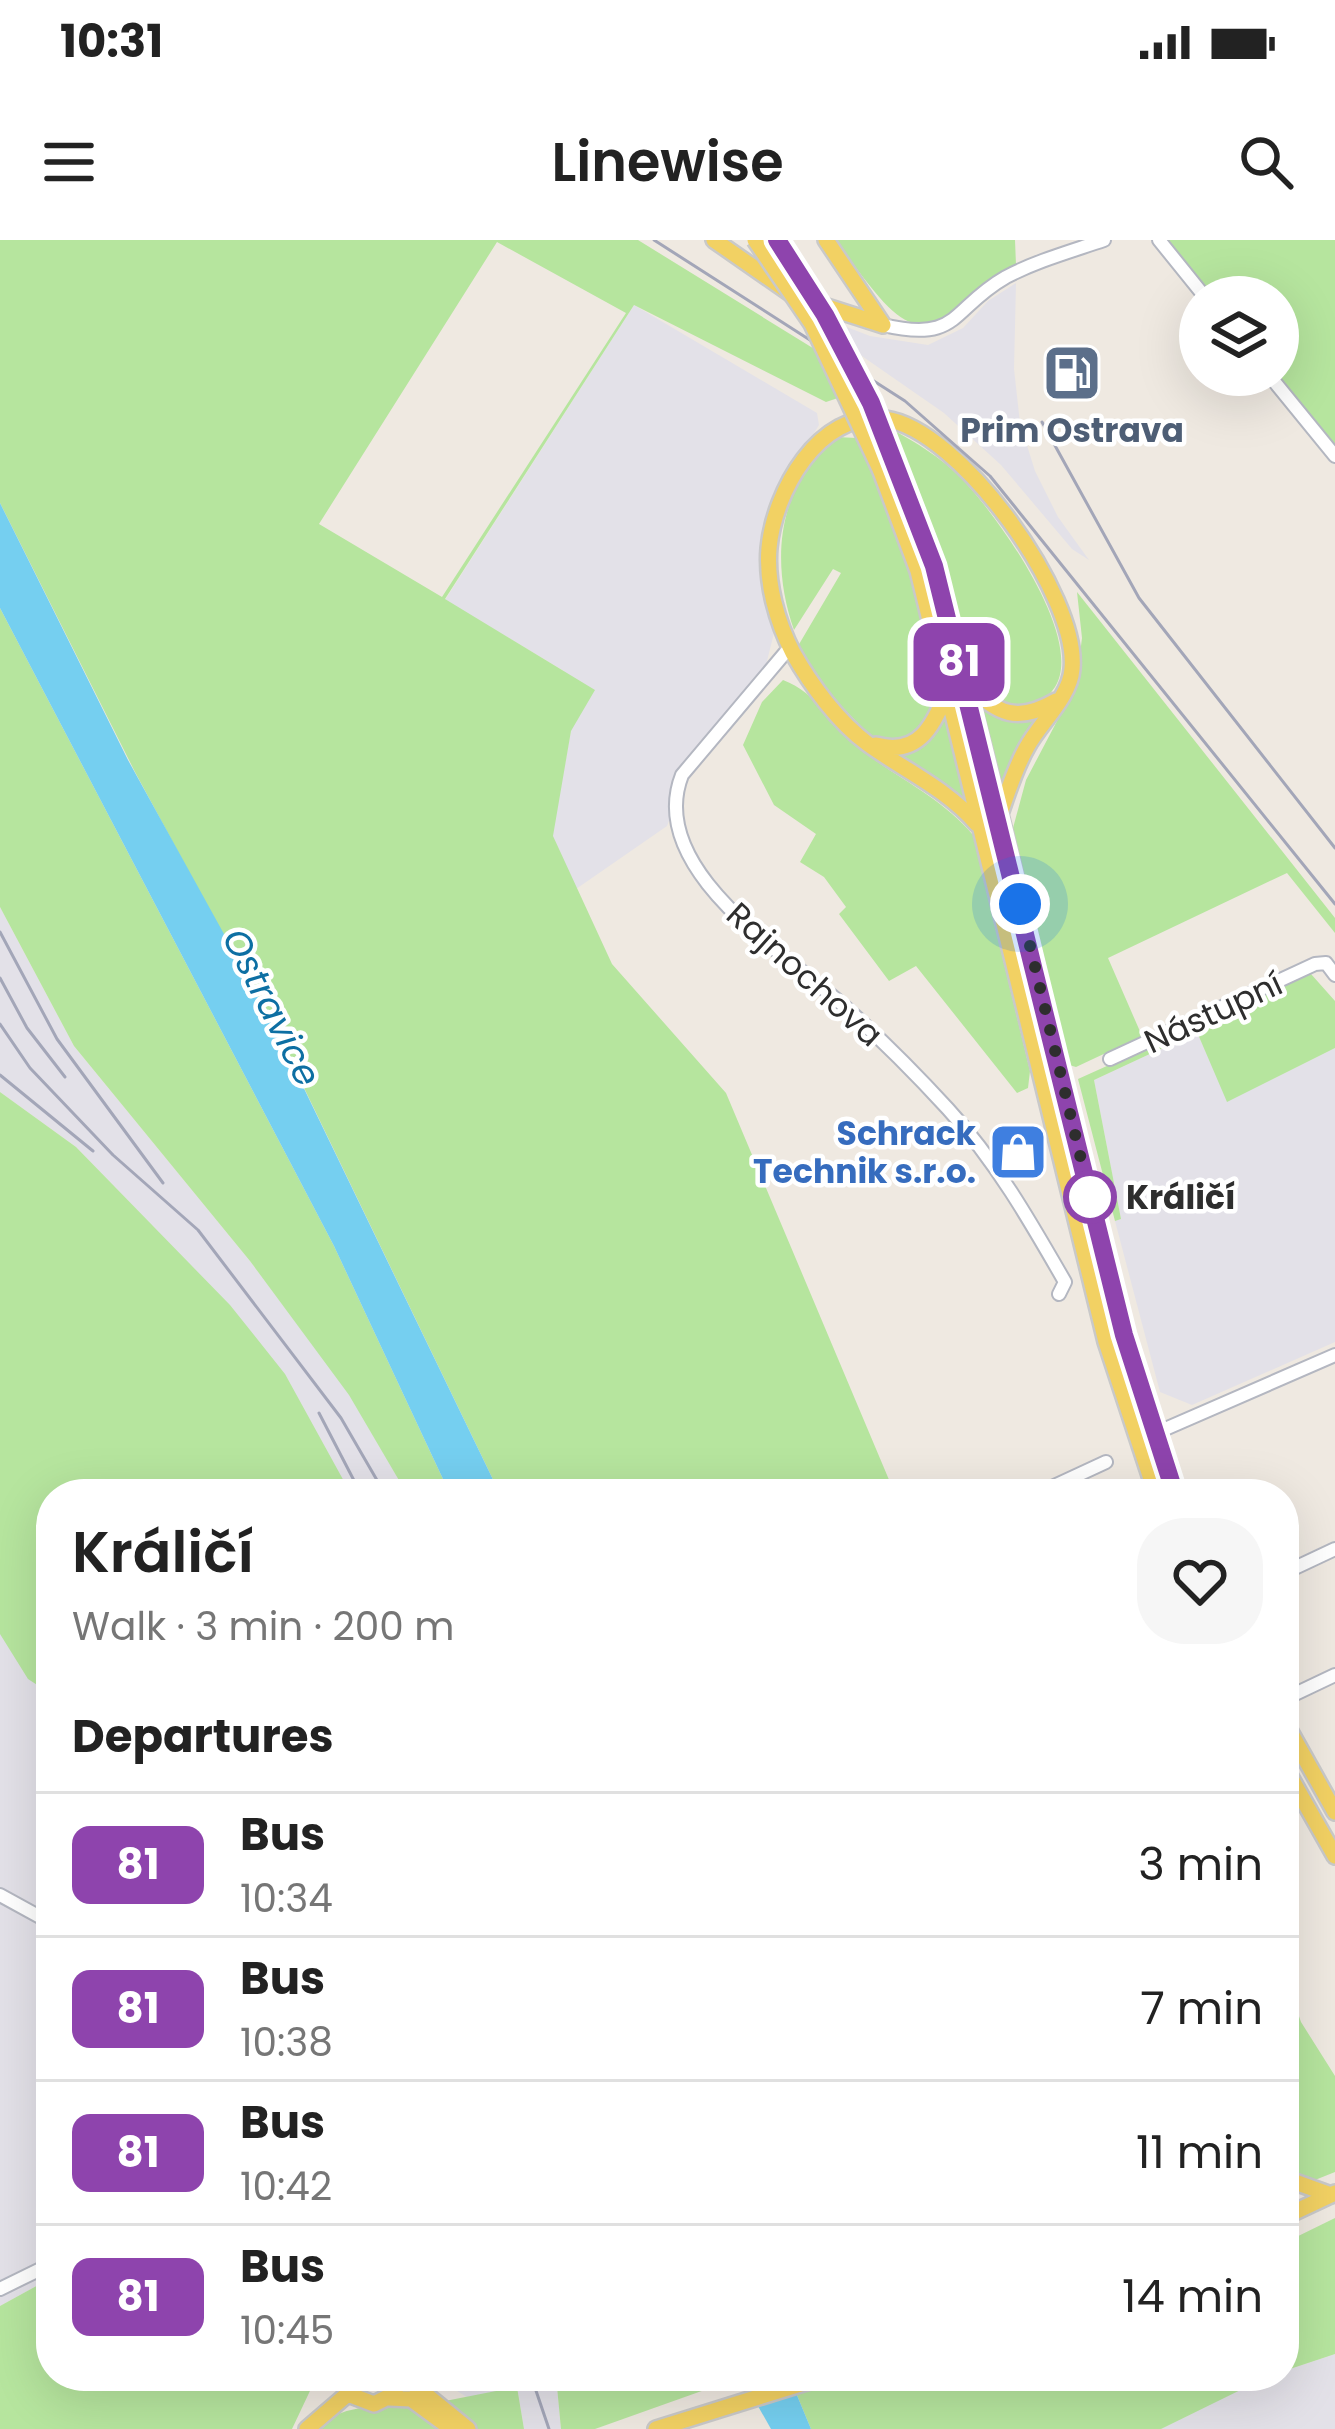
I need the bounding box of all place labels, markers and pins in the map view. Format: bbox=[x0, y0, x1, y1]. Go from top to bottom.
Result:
fuel station icon: Prim Ostrava bbox=[1041, 342, 1103, 404]
place label: Prim Ostrava bbox=[960, 407, 1184, 454]
place label: Schrack Technik s.r.o. bbox=[753, 1110, 977, 1195]
shop icon: Schrack Technik s.r.o. bbox=[987, 1121, 1049, 1183]
marker: Králičí bbox=[1065, 1172, 1115, 1222]
place label: Králičí bbox=[1126, 1174, 1236, 1221]

